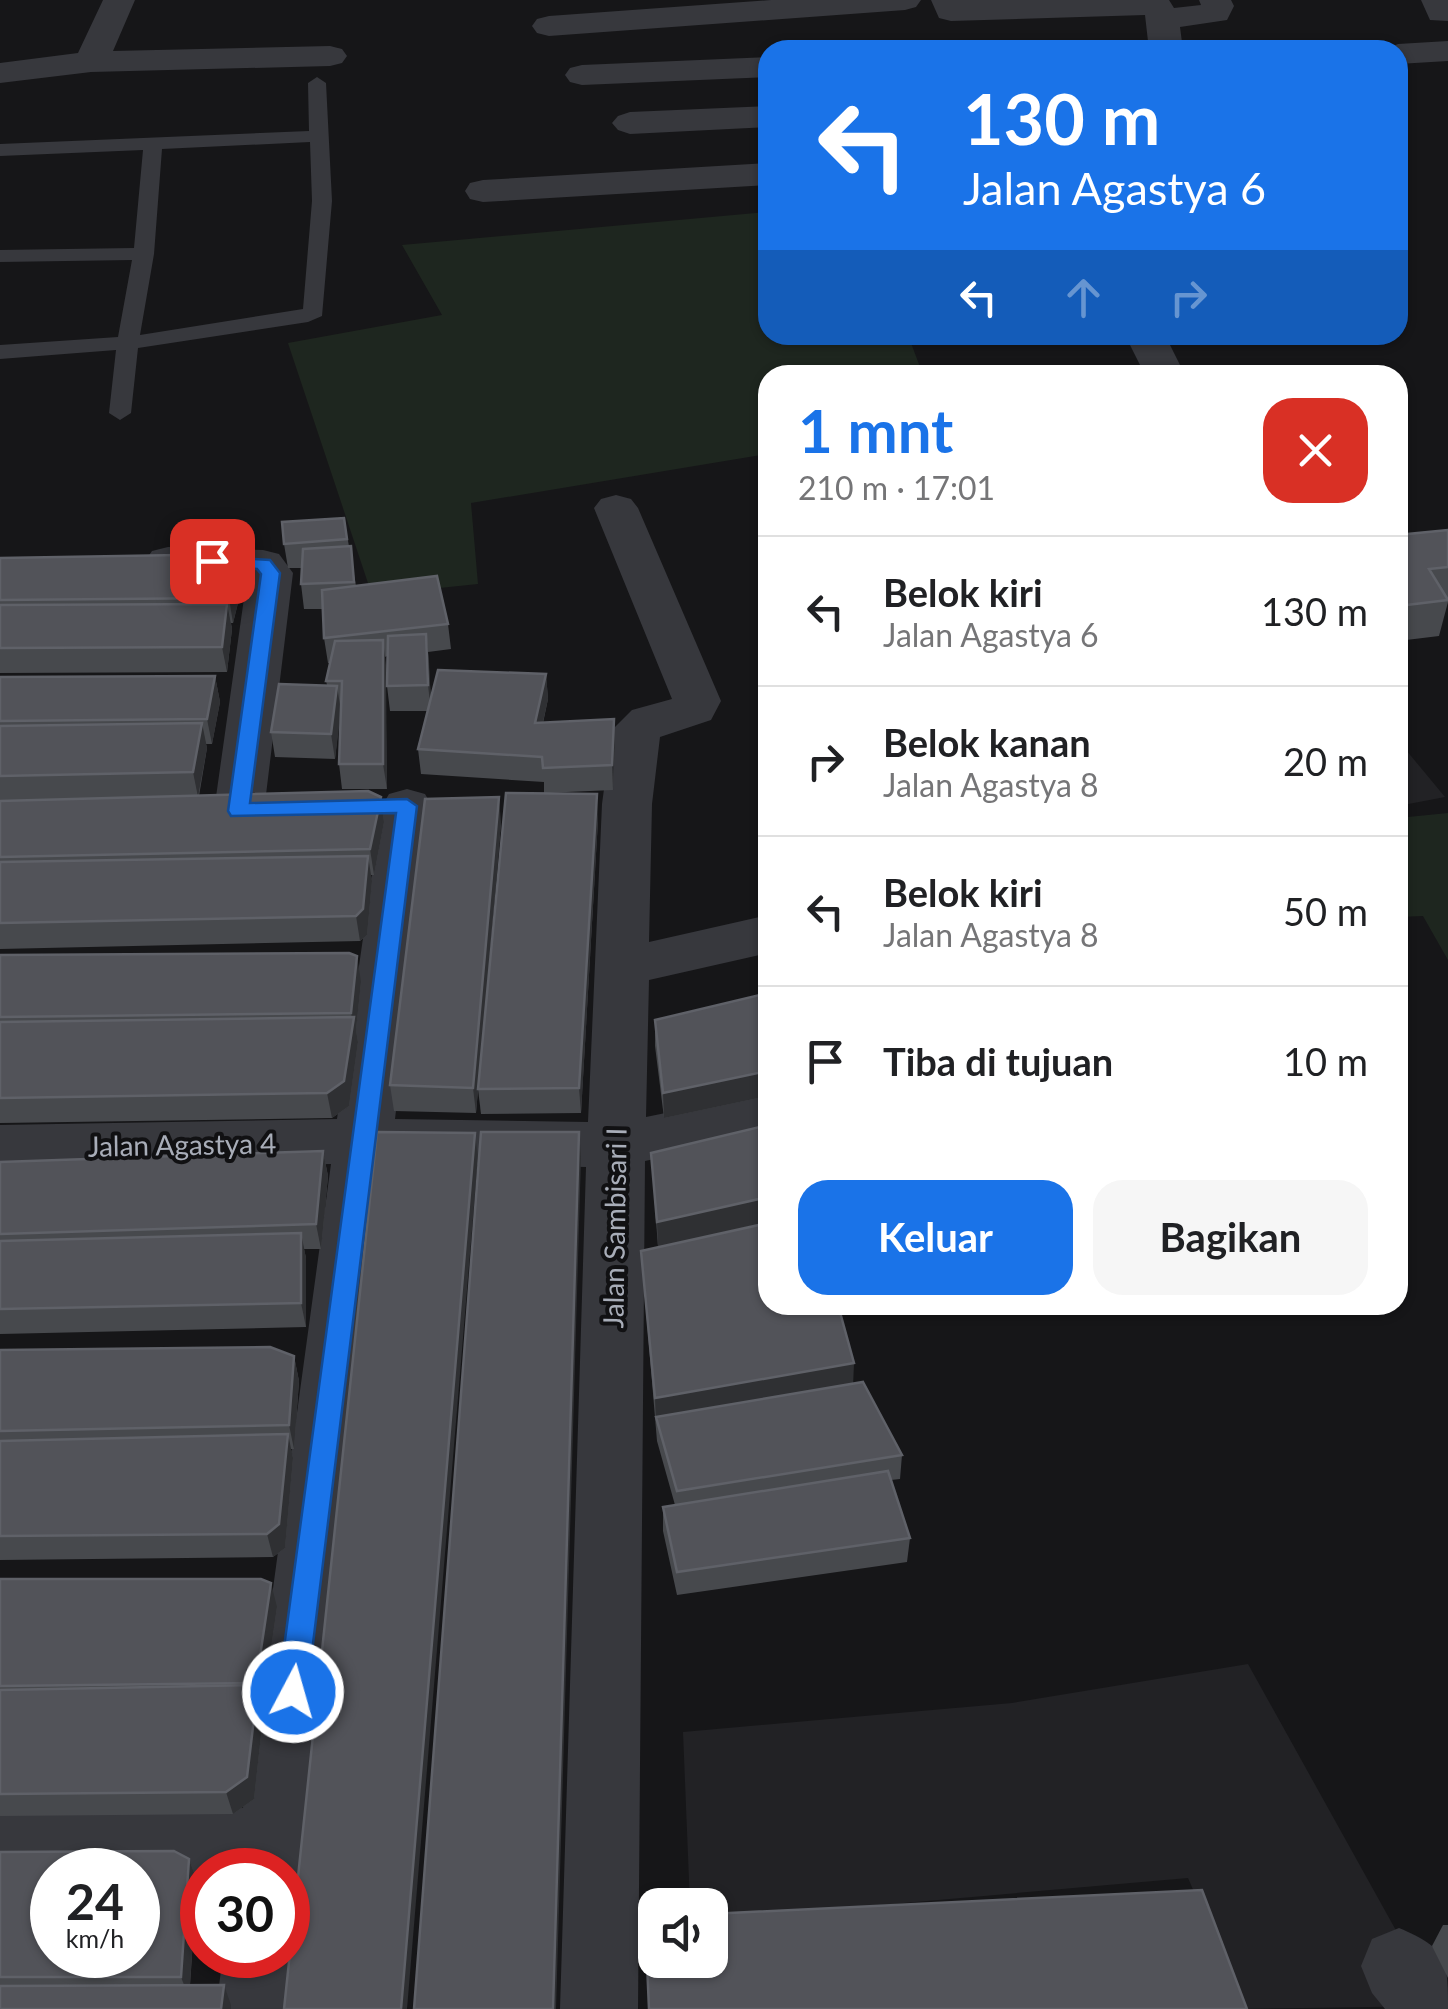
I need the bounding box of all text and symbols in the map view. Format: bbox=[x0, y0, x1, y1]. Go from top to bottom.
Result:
text: 130 m bbox=[963, 76, 1160, 160]
icon: left bbox=[798, 80, 928, 210]
text: Jalan Agastya 6 bbox=[963, 161, 1266, 215]
icon: left bbox=[951, 270, 1006, 325]
icon: ahead bbox=[1056, 270, 1111, 325]
icon: right bbox=[1161, 270, 1216, 325]
text: 1 mnt bbox=[798, 394, 953, 466]
button: close bbox=[1263, 398, 1368, 503]
text: 210 m · 17:01 bbox=[798, 468, 995, 507]
pin bbox=[170, 519, 255, 604]
icon: arrive bbox=[185, 534, 240, 589]
text: Belok kiri bbox=[883, 569, 1043, 615]
icon: left bbox=[798, 584, 853, 639]
text: 130 m bbox=[1261, 588, 1368, 634]
text: Jalan Agastya 6 bbox=[883, 615, 1099, 654]
text: Belok kanan bbox=[883, 719, 1091, 765]
icon: right bbox=[798, 734, 853, 789]
text: 20 m bbox=[1283, 738, 1368, 784]
text: Jalan Agastya 8 bbox=[883, 765, 1099, 804]
text: Belok kiri bbox=[883, 869, 1043, 915]
icon: left bbox=[798, 884, 853, 939]
text: 50 m bbox=[1283, 888, 1368, 934]
text: Jalan Agastya 8 bbox=[883, 915, 1099, 954]
icon: arrive bbox=[798, 1034, 853, 1089]
text: Tiba di tujuan bbox=[883, 1038, 1113, 1084]
text: 10 m bbox=[1283, 1038, 1368, 1084]
street label: Jalan Agastya 4 bbox=[87, 1125, 277, 1163]
street label: Jalan Sambisari I bbox=[595, 1127, 633, 1329]
button: Keluar bbox=[798, 1180, 1073, 1295]
button: Bagikan bbox=[1093, 1180, 1368, 1295]
position arrow bbox=[241, 1640, 345, 1744]
speed limit sign: 30 bbox=[180, 1848, 310, 1978]
text: 24 bbox=[66, 1871, 124, 1931]
map controls bbox=[638, 1888, 728, 1978]
button: sound bbox=[638, 1888, 728, 1978]
text: km/h bbox=[66, 1923, 124, 1953]

